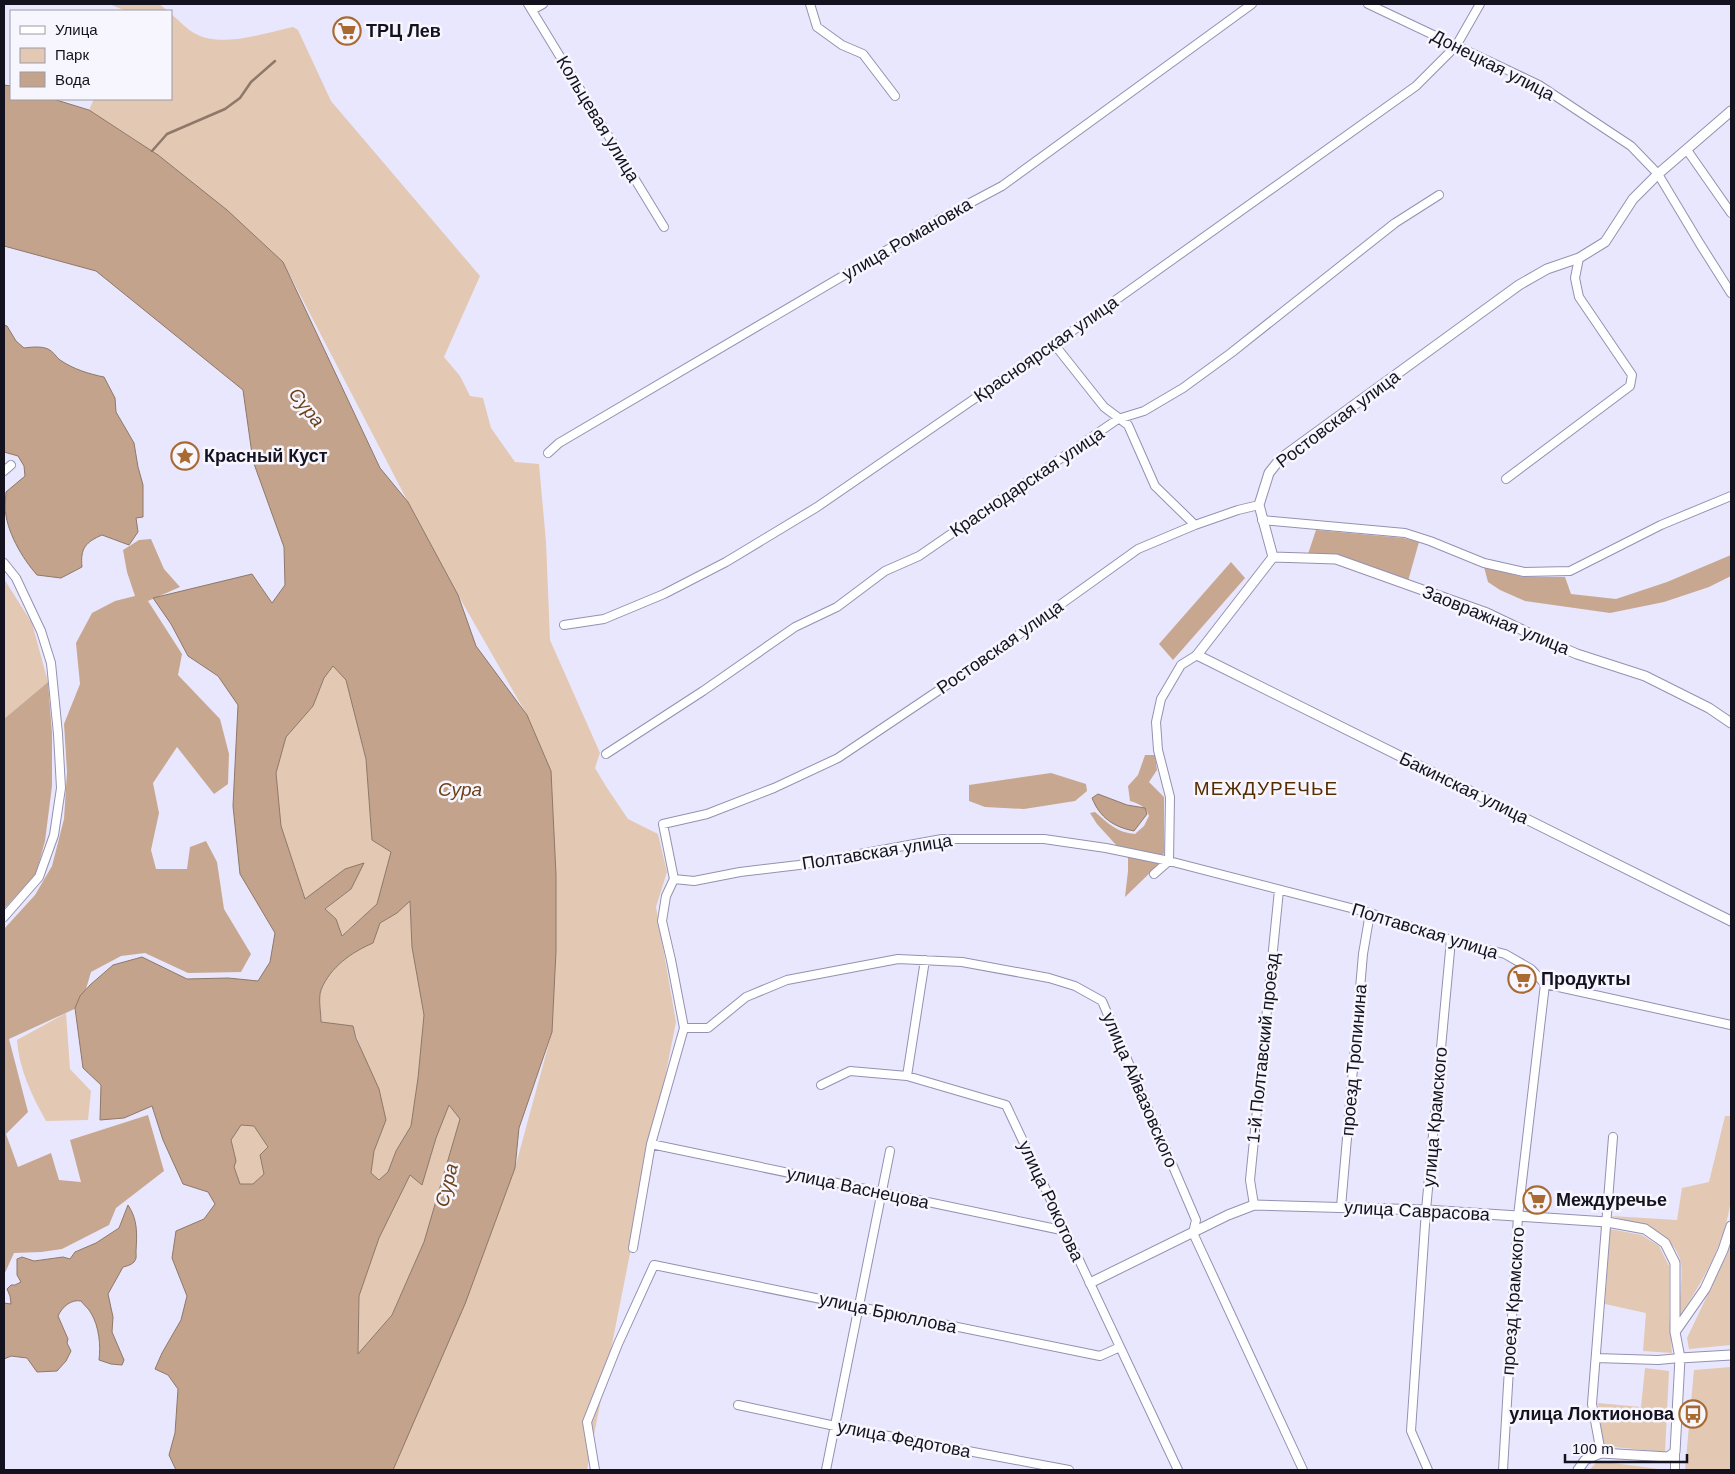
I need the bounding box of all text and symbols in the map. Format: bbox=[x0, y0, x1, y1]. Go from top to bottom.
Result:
legend bbox=[10, 10, 172, 100]
supermarket icon: ТРЦ Лев bbox=[332, 16, 362, 46]
text: Улица bbox=[55, 21, 98, 38]
place label: ТРЦ Лев bbox=[366, 21, 441, 41]
street label: Донецкая улица bbox=[1428, 25, 1559, 105]
text: Парк bbox=[55, 46, 89, 63]
street label: Кольцевая улица bbox=[552, 52, 644, 187]
text: Вода bbox=[55, 71, 91, 88]
street label: улица Романовка bbox=[839, 193, 976, 284]
street label: Красноярская улица bbox=[970, 291, 1122, 406]
street label: Ростовская улица bbox=[1272, 366, 1404, 472]
water label: Сура bbox=[285, 384, 329, 431]
street label: Краснодарская улица bbox=[946, 423, 1108, 541]
place icon: Красный Куст bbox=[170, 441, 200, 471]
place label: Красный Куст bbox=[204, 446, 328, 466]
street label: Заовражная улица bbox=[1420, 581, 1573, 659]
street label: Ростовская улица bbox=[933, 595, 1068, 698]
street label: Бакинская улица bbox=[1396, 748, 1533, 828]
district label: МЕЖДУРЕЧЬЕ bbox=[1194, 778, 1338, 799]
water label: Сура bbox=[438, 779, 482, 800]
street label: Полтавская улица bbox=[800, 830, 955, 874]
street label: Полтавская улица bbox=[1349, 899, 1502, 963]
street label: 1-й Полтавский проезд bbox=[1243, 951, 1283, 1144]
supermarket icon: Продукты bbox=[1507, 964, 1537, 994]
place label: Продукты bbox=[1541, 969, 1631, 989]
street label: проезд Тропинина bbox=[1337, 982, 1371, 1137]
street label: улица Айвазовского bbox=[1098, 1010, 1182, 1170]
street label: улица Крамского bbox=[1419, 1046, 1451, 1188]
street label: улица Рокотова bbox=[1014, 1137, 1088, 1265]
water label: Сура bbox=[431, 1161, 462, 1209]
street label: улица Васнецова bbox=[785, 1163, 932, 1213]
supermarket icon: Междуречье bbox=[1522, 1185, 1552, 1215]
place label: Междуречье bbox=[1556, 1190, 1667, 1210]
street label: улица Саврасова bbox=[1344, 1197, 1491, 1225]
street label: проезд Крамского bbox=[1498, 1226, 1528, 1376]
street label: улица Брюллова bbox=[817, 1289, 960, 1338]
bus stop icon: улица Локтионова bbox=[1678, 1399, 1708, 1429]
place label: улица Локтионова bbox=[1509, 1404, 1675, 1424]
street label: улица Федотова bbox=[836, 1416, 973, 1462]
scale bar bbox=[1565, 1432, 1688, 1464]
text: 100 m bbox=[1572, 1440, 1614, 1457]

